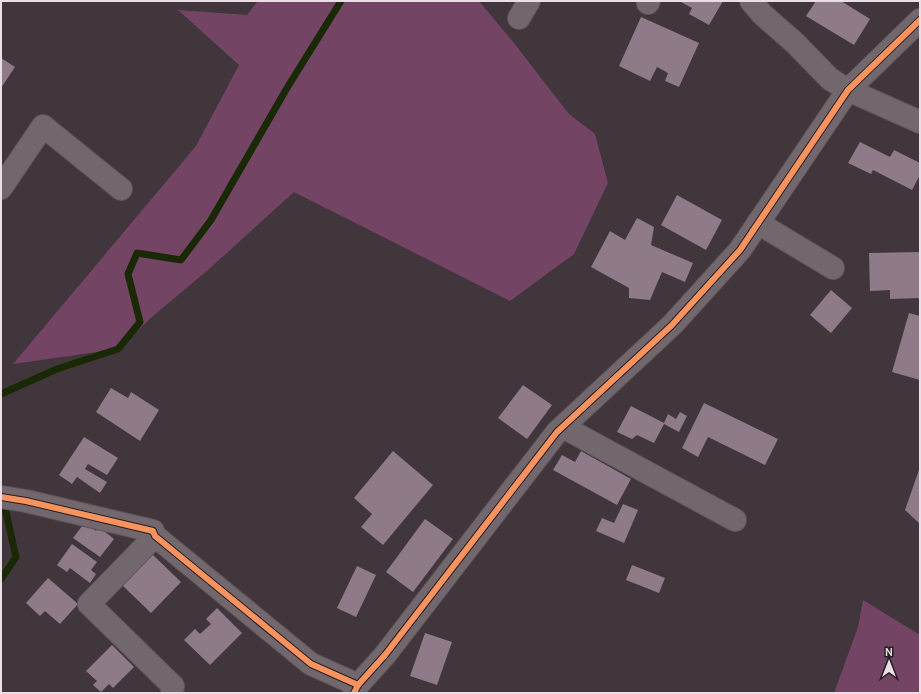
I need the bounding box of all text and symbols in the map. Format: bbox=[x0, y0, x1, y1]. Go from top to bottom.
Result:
north arrow bbox=[869, 642, 909, 682]
text: N bbox=[885, 645, 893, 659]

